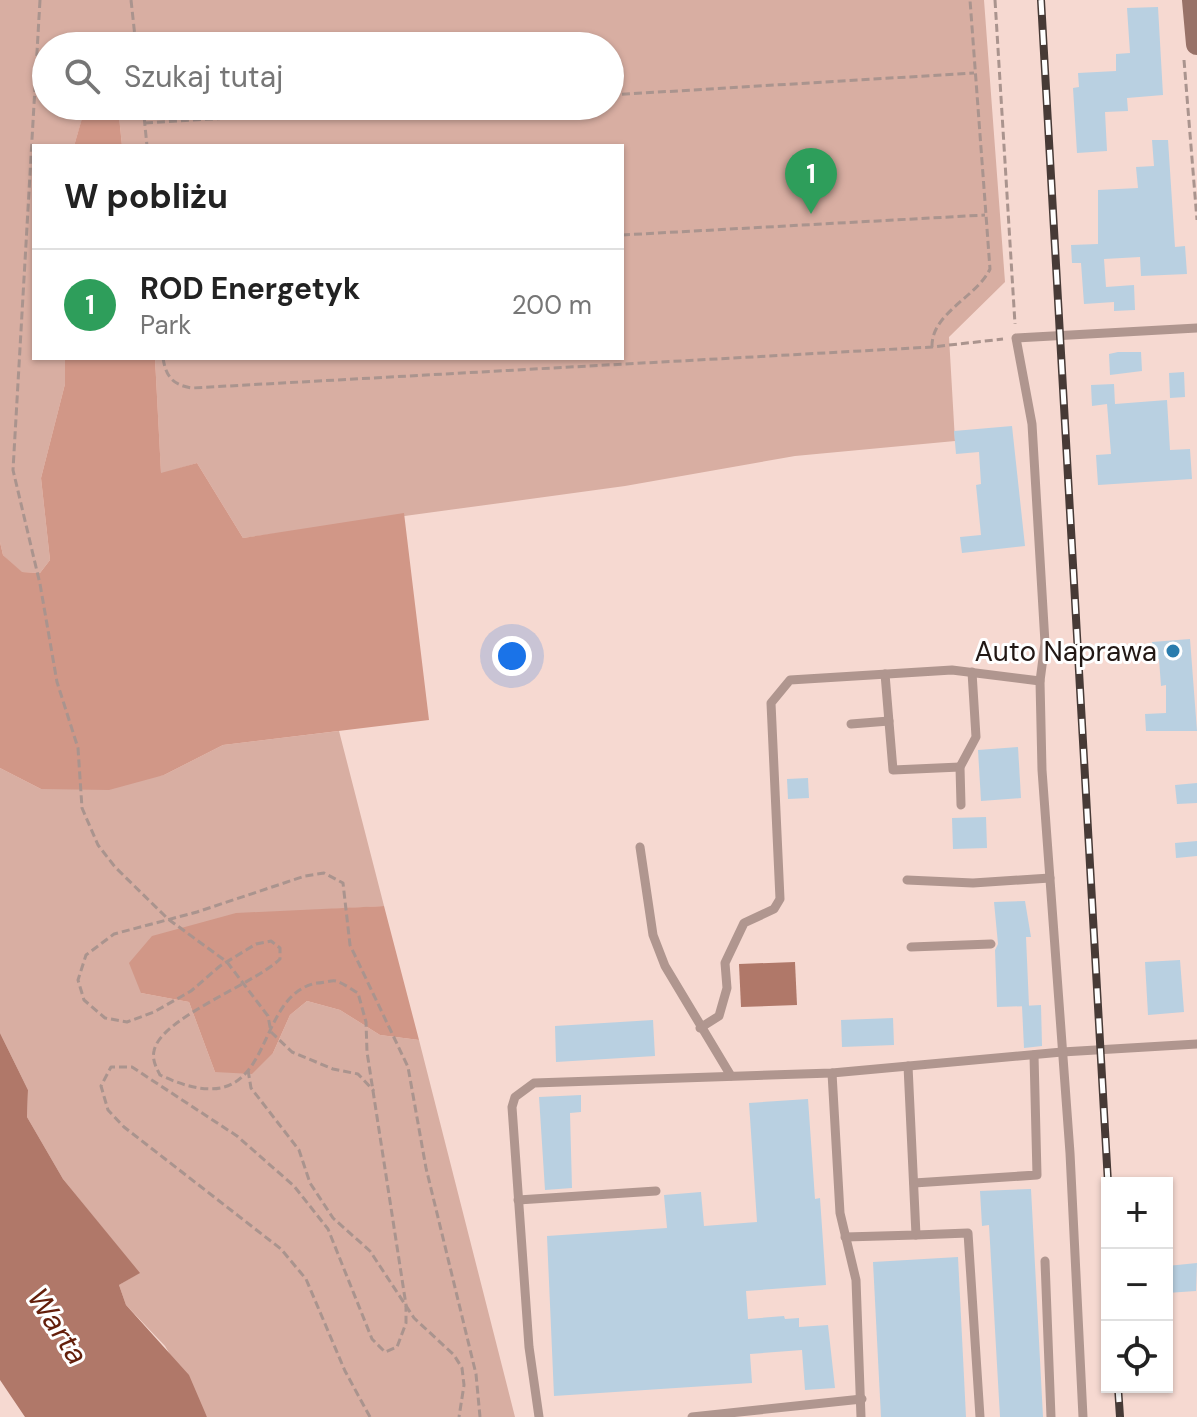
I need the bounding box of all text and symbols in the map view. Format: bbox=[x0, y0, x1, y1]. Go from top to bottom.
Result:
search box bbox=[32, 32, 624, 120]
icon: search bbox=[60, 54, 104, 98]
text: Szukaj tutaj bbox=[124, 57, 283, 96]
pin: 1 bbox=[785, 148, 837, 214]
text: W pobliżu bbox=[64, 174, 228, 219]
text: ROD Energetyk bbox=[140, 269, 360, 308]
text: 1 bbox=[85, 288, 95, 322]
text: 200 m bbox=[512, 288, 592, 322]
text: Park bbox=[140, 308, 191, 342]
place label: Auto Naprawa bbox=[975, 633, 1157, 670]
your location bbox=[492, 636, 532, 676]
marker: Auto Naprawa bbox=[1164, 642, 1182, 660]
map controls bbox=[1101, 1177, 1173, 1393]
button: + bbox=[1101, 1177, 1173, 1249]
button: − bbox=[1101, 1249, 1173, 1321]
water label: Warta bbox=[19, 1280, 97, 1372]
button: locate bbox=[1101, 1321, 1173, 1393]

